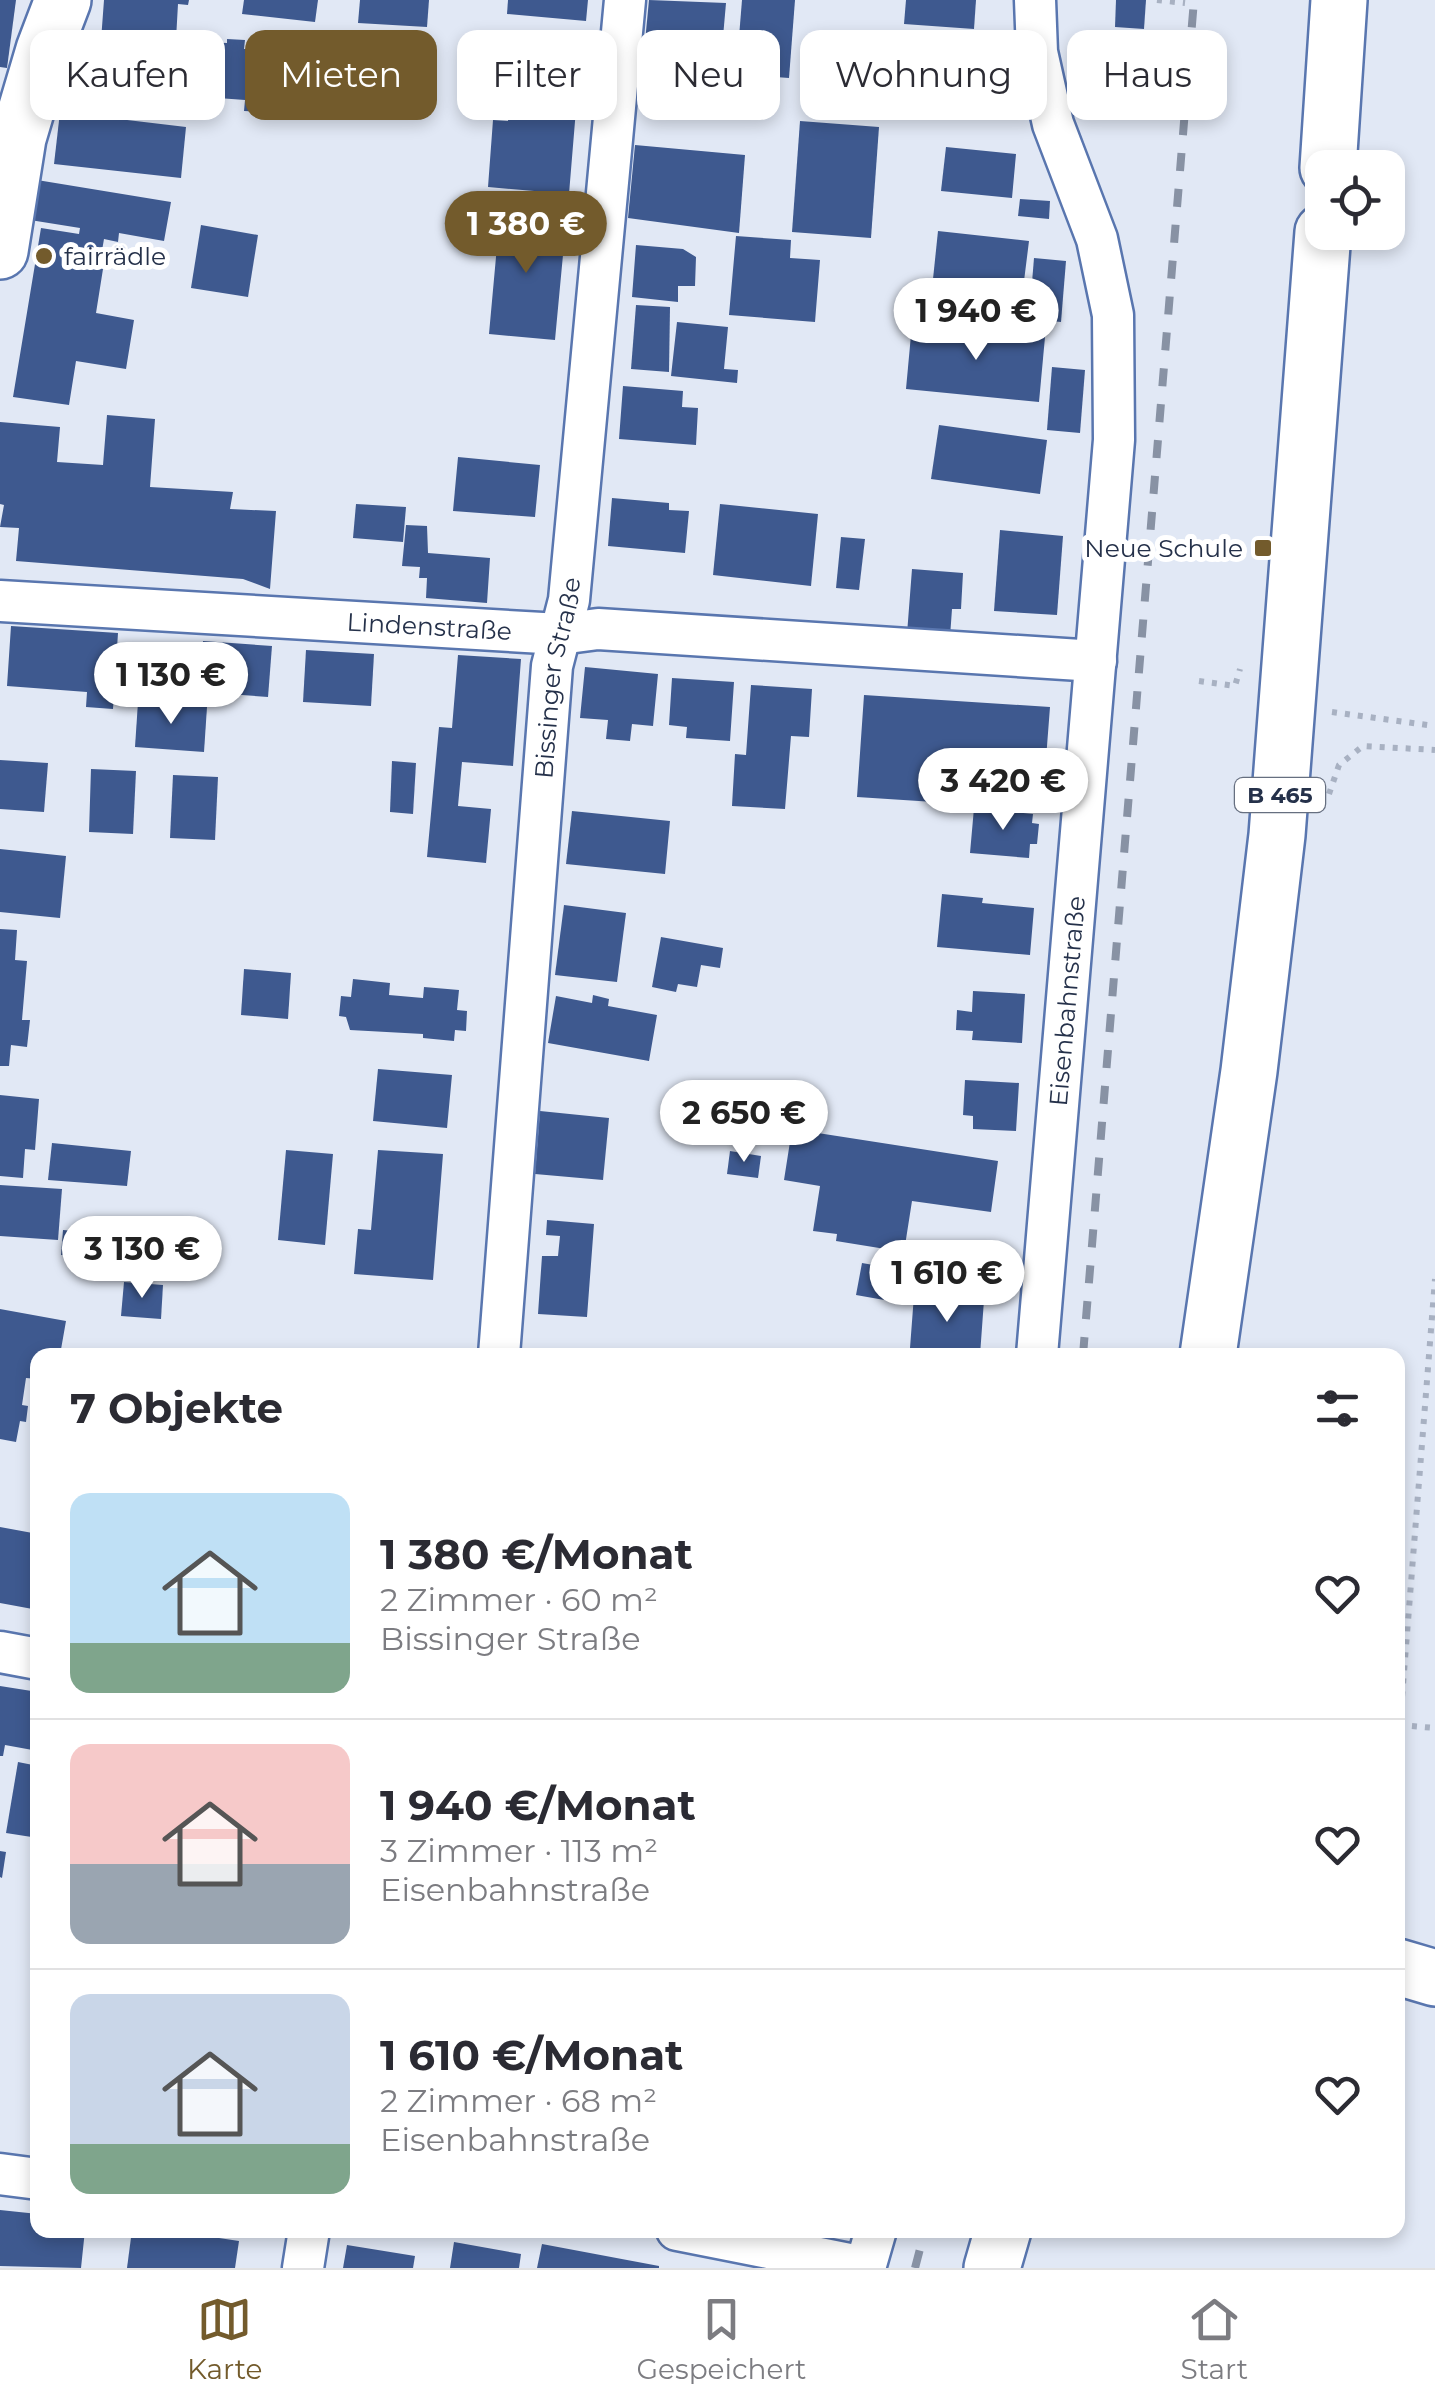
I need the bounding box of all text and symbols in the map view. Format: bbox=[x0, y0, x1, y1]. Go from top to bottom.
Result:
chip: Kaufen bbox=[30, 30, 225, 120]
chip: Mieten bbox=[245, 30, 437, 120]
chip: Filter bbox=[457, 30, 617, 120]
chip: Neu bbox=[637, 30, 780, 120]
chip: Wohnung bbox=[800, 30, 1047, 120]
chip: Haus bbox=[1067, 30, 1227, 120]
map controls bbox=[1305, 150, 1405, 250]
button: locate bbox=[1305, 150, 1405, 250]
pin: 1 380 € bbox=[434, 191, 618, 276]
text: 1 380 € bbox=[467, 204, 585, 243]
place label: fairrädle bbox=[64, 241, 166, 271]
marker: fairrädle bbox=[33, 245, 55, 267]
pin: 1 940 € bbox=[884, 278, 1068, 363]
text: 1 940 € bbox=[916, 291, 1036, 330]
place label: Neue Schule bbox=[1084, 533, 1243, 563]
marker: Neue Schule bbox=[1252, 537, 1274, 559]
street label: Bissinger Straße bbox=[528, 576, 586, 780]
street label: Lindenstraße bbox=[346, 606, 513, 646]
pin: 1 130 € bbox=[79, 642, 263, 727]
text: 1 130 € bbox=[116, 655, 226, 694]
pin: 3 420 € bbox=[911, 748, 1095, 833]
text: 3 420 € bbox=[940, 761, 1066, 800]
road number: B 465 bbox=[1235, 778, 1325, 812]
street label: Eisenbahnstraße bbox=[1043, 895, 1091, 1107]
pin: 2 650 € bbox=[652, 1080, 836, 1165]
text: 2 650 € bbox=[682, 1093, 806, 1132]
pin: 3 130 € bbox=[50, 1216, 234, 1301]
text: 3 130 € bbox=[84, 1229, 200, 1268]
pin: 1 610 € bbox=[855, 1240, 1039, 1325]
text: 1 610 € bbox=[891, 1253, 1003, 1292]
icon: filters bbox=[1310, 1381, 1365, 1436]
text: 7 Objekte bbox=[70, 1382, 283, 1434]
text: 1 380 €/Monat bbox=[380, 1528, 693, 1580]
icon: home bbox=[150, 1533, 270, 1653]
icon: heart bbox=[1310, 1566, 1365, 1621]
text: 2 Zimmer · 60 m² bbox=[380, 1580, 658, 1619]
text: Bissinger Straße bbox=[380, 1619, 640, 1658]
text: 1 940 €/Monat bbox=[380, 1779, 696, 1831]
icon: home bbox=[150, 1784, 270, 1904]
icon: heart bbox=[1310, 1817, 1365, 1872]
text: 3 Zimmer · 113 m² bbox=[380, 1831, 658, 1870]
text: Eisenbahnstraße bbox=[380, 1870, 650, 1909]
text: 1 610 €/Monat bbox=[380, 2029, 683, 2081]
icon: home bbox=[150, 2034, 270, 2154]
icon: heart bbox=[1310, 2067, 1365, 2122]
text: 2 Zimmer · 68 m² bbox=[380, 2081, 657, 2120]
text: Eisenbahnstraße bbox=[380, 2120, 650, 2159]
tab: Karte bbox=[187, 2292, 262, 2386]
tab: Gespeichert bbox=[636, 2292, 806, 2386]
tab: Start bbox=[1180, 2292, 1248, 2386]

